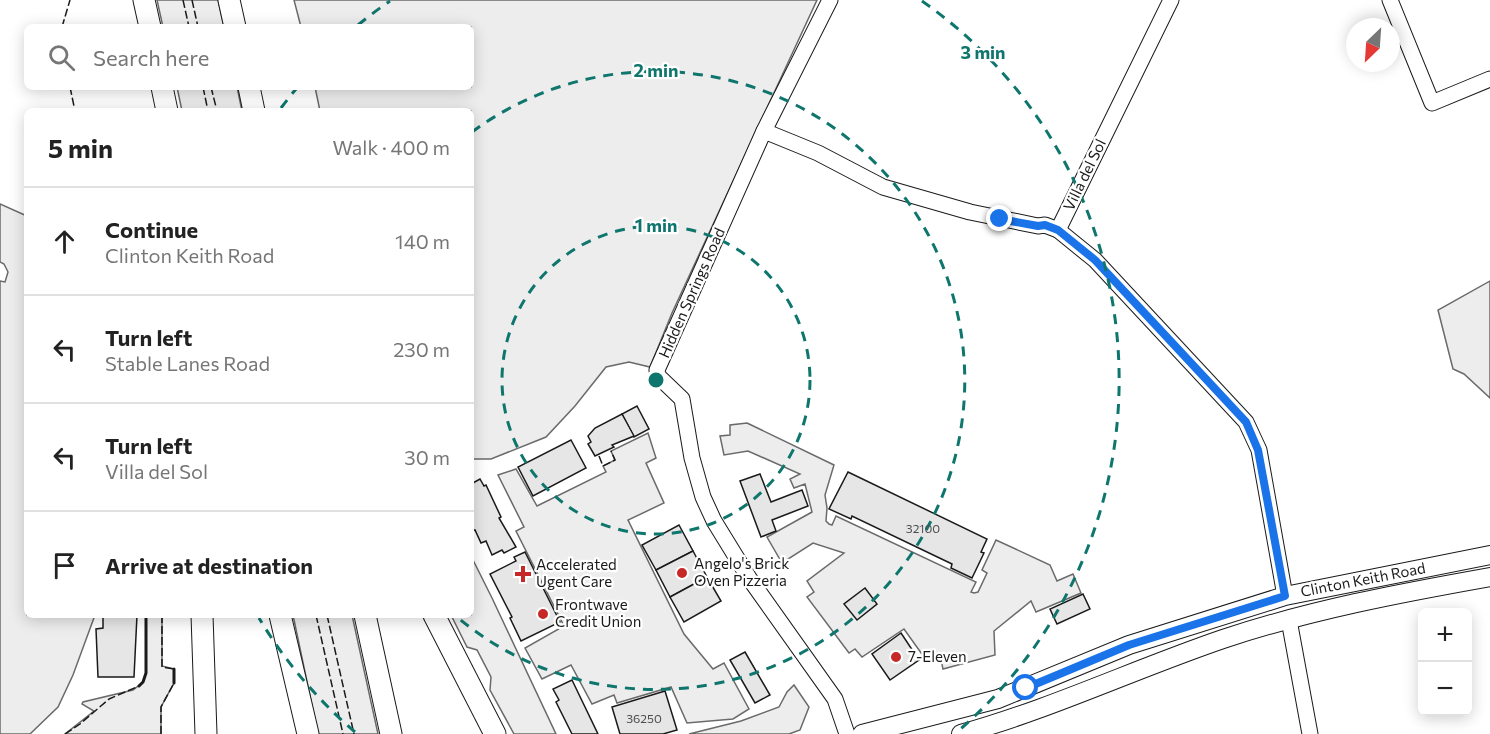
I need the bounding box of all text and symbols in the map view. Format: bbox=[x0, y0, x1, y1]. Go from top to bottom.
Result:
north arrow bbox=[1346, 18, 1400, 72]
search box bbox=[24, 24, 474, 90]
icon: search bbox=[45, 41, 78, 74]
text: 3 min bbox=[960, 41, 1006, 63]
text: Search here bbox=[93, 44, 209, 71]
text: 2 min bbox=[634, 59, 678, 81]
text: 5 min bbox=[48, 132, 113, 163]
text: Walk · 400 m bbox=[333, 135, 450, 159]
street label: Villa del Sol bbox=[1059, 136, 1109, 213]
route end bbox=[986, 205, 1012, 231]
text: 1 min bbox=[635, 214, 677, 236]
text: Continue bbox=[105, 216, 198, 243]
icon: ahead bbox=[48, 225, 81, 258]
street label: Hidden Springs Road bbox=[654, 225, 728, 361]
text: 140 m bbox=[395, 229, 450, 253]
text: Clinton Keith Road bbox=[105, 243, 274, 267]
text: Turn left bbox=[105, 324, 192, 351]
icon: left bbox=[48, 333, 81, 366]
text: 230 m bbox=[393, 337, 450, 361]
text: Stable Lanes Road bbox=[105, 351, 270, 375]
centre of rings bbox=[646, 370, 666, 390]
text: Turn left bbox=[105, 432, 192, 459]
icon: left bbox=[48, 441, 81, 474]
text: 30 m bbox=[404, 445, 450, 469]
text: Villa del Sol bbox=[105, 459, 208, 483]
house number: 32100 bbox=[906, 521, 940, 535]
icon: arrive bbox=[48, 549, 81, 582]
text: Arrive at destination bbox=[105, 552, 313, 579]
place label: Angelo's Brick Oven Pizzeria bbox=[694, 554, 789, 589]
place label: Accelerated Ugent Care bbox=[536, 555, 617, 590]
street label: Clinton Keith Road bbox=[1299, 558, 1427, 600]
marker: Accelerated Ugent Care bbox=[514, 565, 532, 583]
marker: Angelo's Brick Oven Pizzeria bbox=[675, 566, 689, 580]
place label: Frontwave Credit Union bbox=[555, 595, 641, 630]
marker: Frontwave Credit Union bbox=[536, 607, 550, 621]
map controls bbox=[1418, 608, 1472, 716]
button: + bbox=[1418, 608, 1472, 662]
place label: 7-Eleven bbox=[908, 647, 967, 665]
marker: 7-Eleven bbox=[889, 650, 903, 664]
button: − bbox=[1418, 662, 1472, 716]
route start bbox=[1012, 674, 1038, 700]
house number: 36250 bbox=[626, 711, 662, 725]

